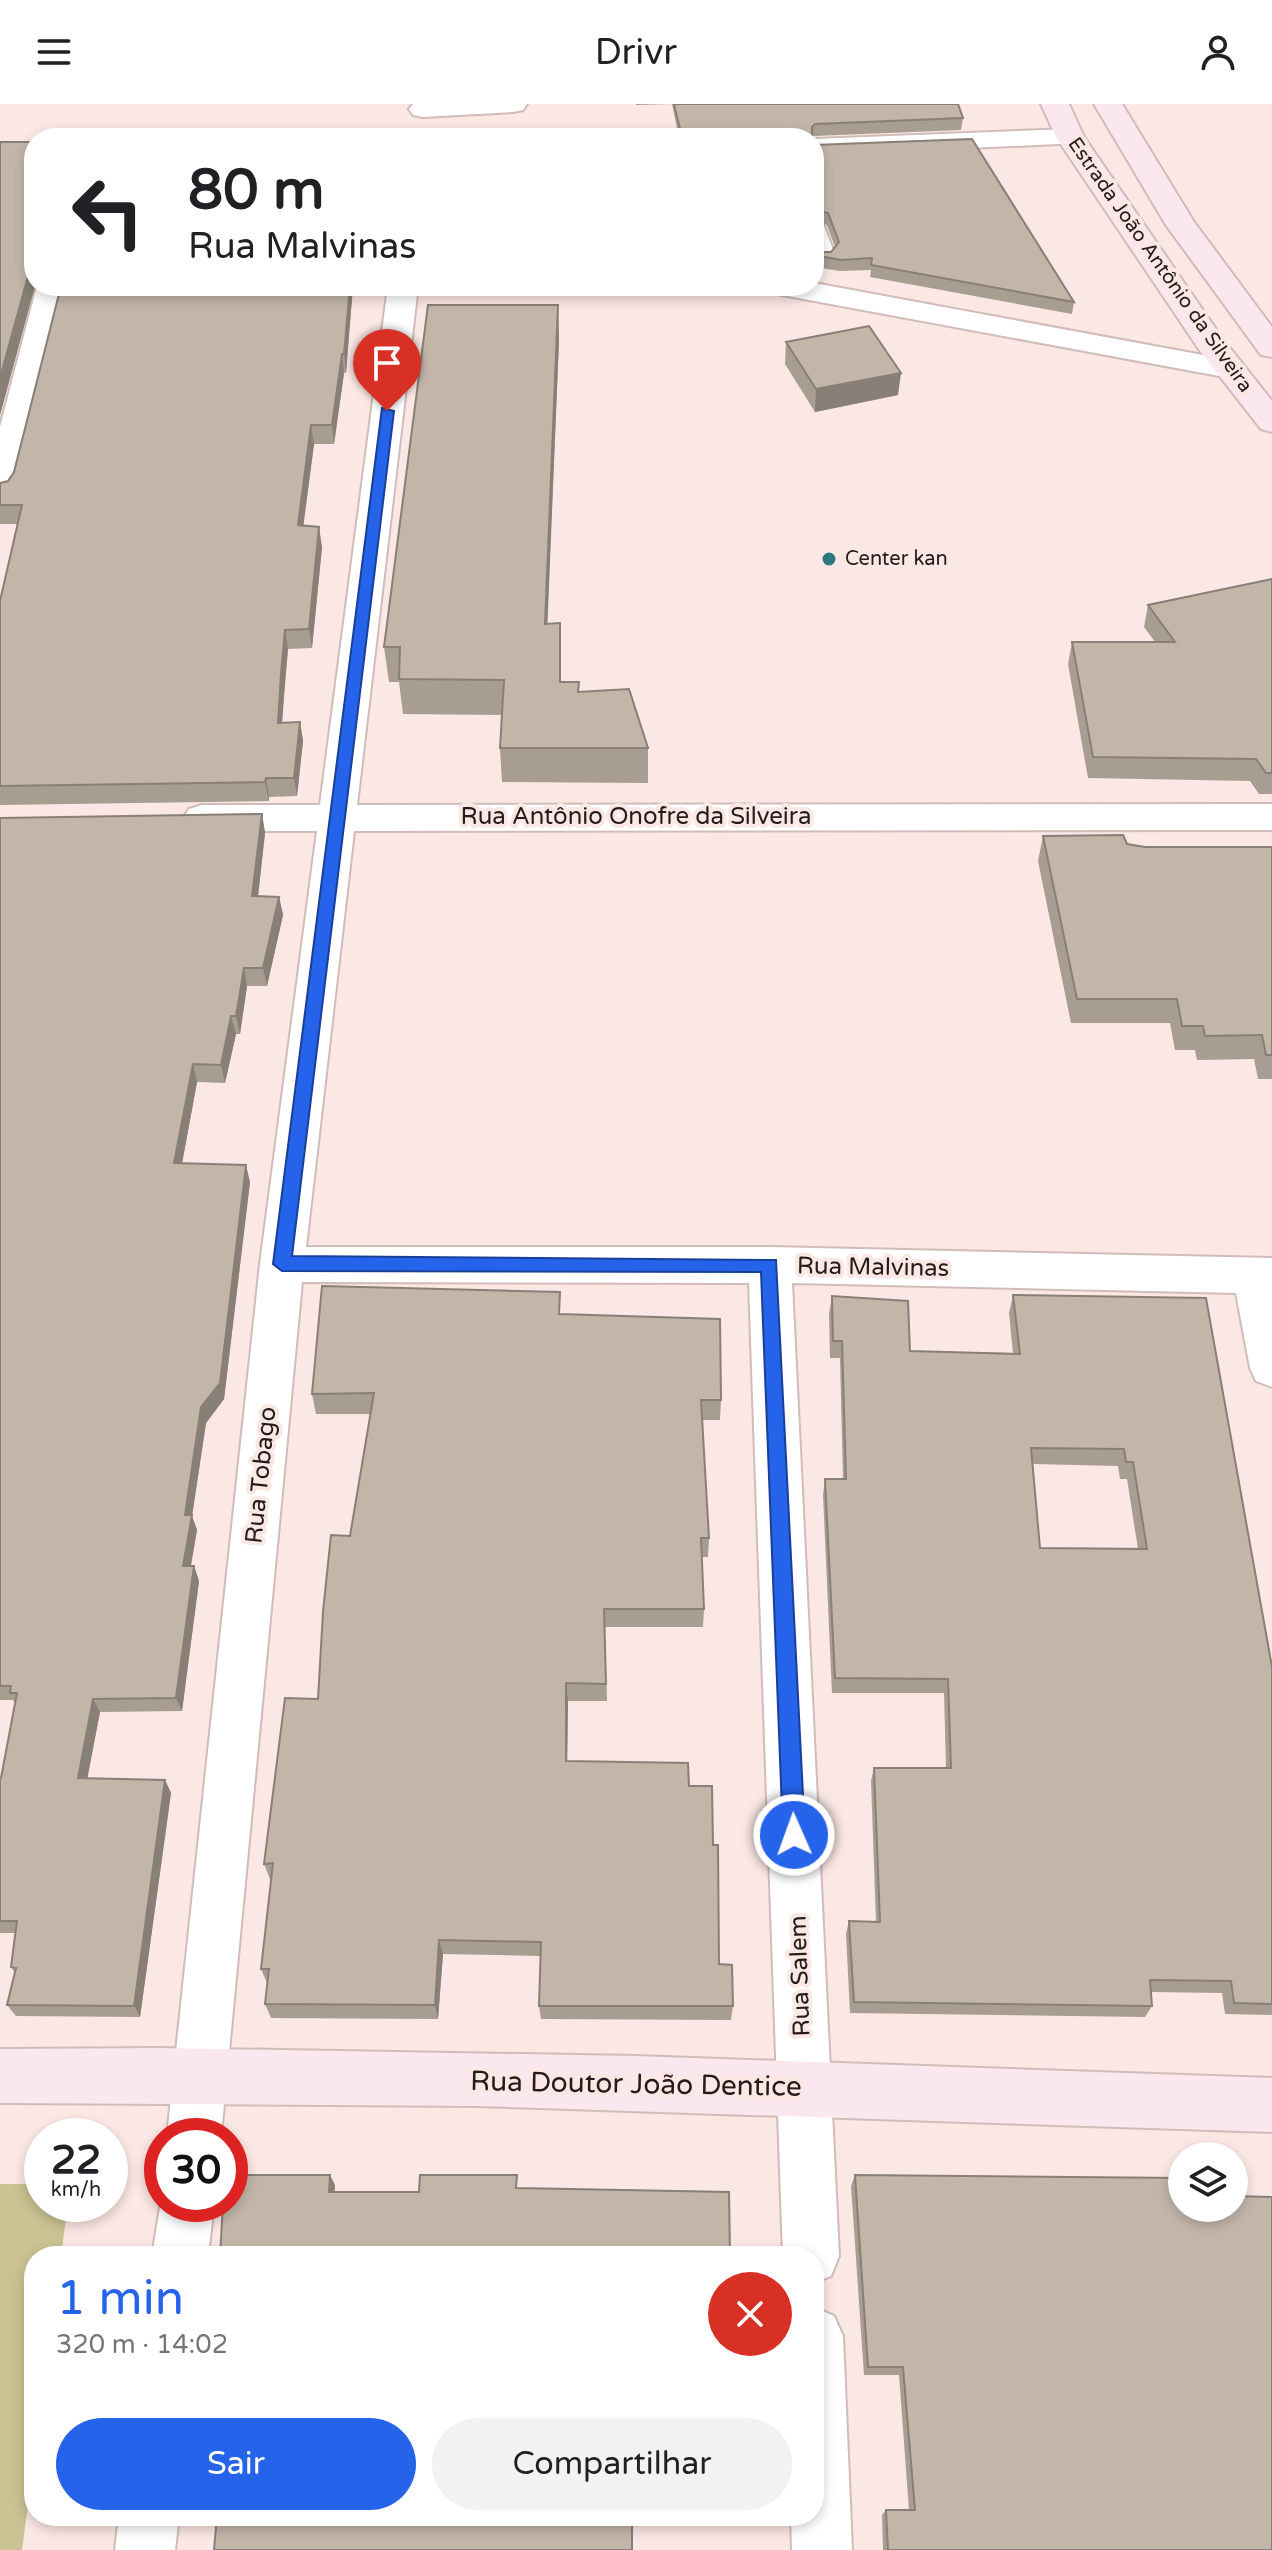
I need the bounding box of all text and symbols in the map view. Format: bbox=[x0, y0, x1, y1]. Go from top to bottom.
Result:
icon: menu bbox=[32, 30, 76, 74]
icon: person bbox=[1196, 30, 1240, 74]
text: Drivr bbox=[595, 31, 677, 74]
street label: Estrada João Antônio da Silveira bbox=[1063, 133, 1257, 397]
text: 80 m bbox=[188, 157, 324, 224]
icon: left bbox=[56, 160, 160, 264]
text: Rua Malvinas bbox=[188, 225, 417, 268]
pin bbox=[353, 329, 421, 411]
icon: arrive bbox=[365, 341, 409, 385]
place label: Center kan bbox=[845, 547, 948, 571]
marker: Center kan bbox=[820, 550, 838, 568]
street label: Rua Antônio Onofre da Silveira bbox=[461, 802, 811, 831]
street label: Rua Malvinas bbox=[797, 1251, 949, 1283]
street label: Rua Tobago bbox=[239, 1405, 283, 1545]
position arrow bbox=[752, 1793, 836, 1877]
street label: Rua Salem bbox=[783, 1915, 817, 2037]
street label: Rua Doutor João Dentice bbox=[470, 2064, 802, 2104]
speed limit sign: 30 bbox=[144, 2118, 248, 2222]
text: 22 bbox=[51, 2136, 101, 2184]
map controls bbox=[1168, 2142, 1248, 2222]
button: layers bbox=[1168, 2142, 1248, 2222]
text: km/h bbox=[51, 2178, 101, 2202]
text: 1 min bbox=[56, 2270, 184, 2328]
button: close bbox=[708, 2272, 792, 2356]
text: 320 m · 14:02 bbox=[56, 2329, 228, 2360]
button: Sair bbox=[56, 2418, 416, 2510]
button: Compartilhar bbox=[432, 2418, 792, 2510]

